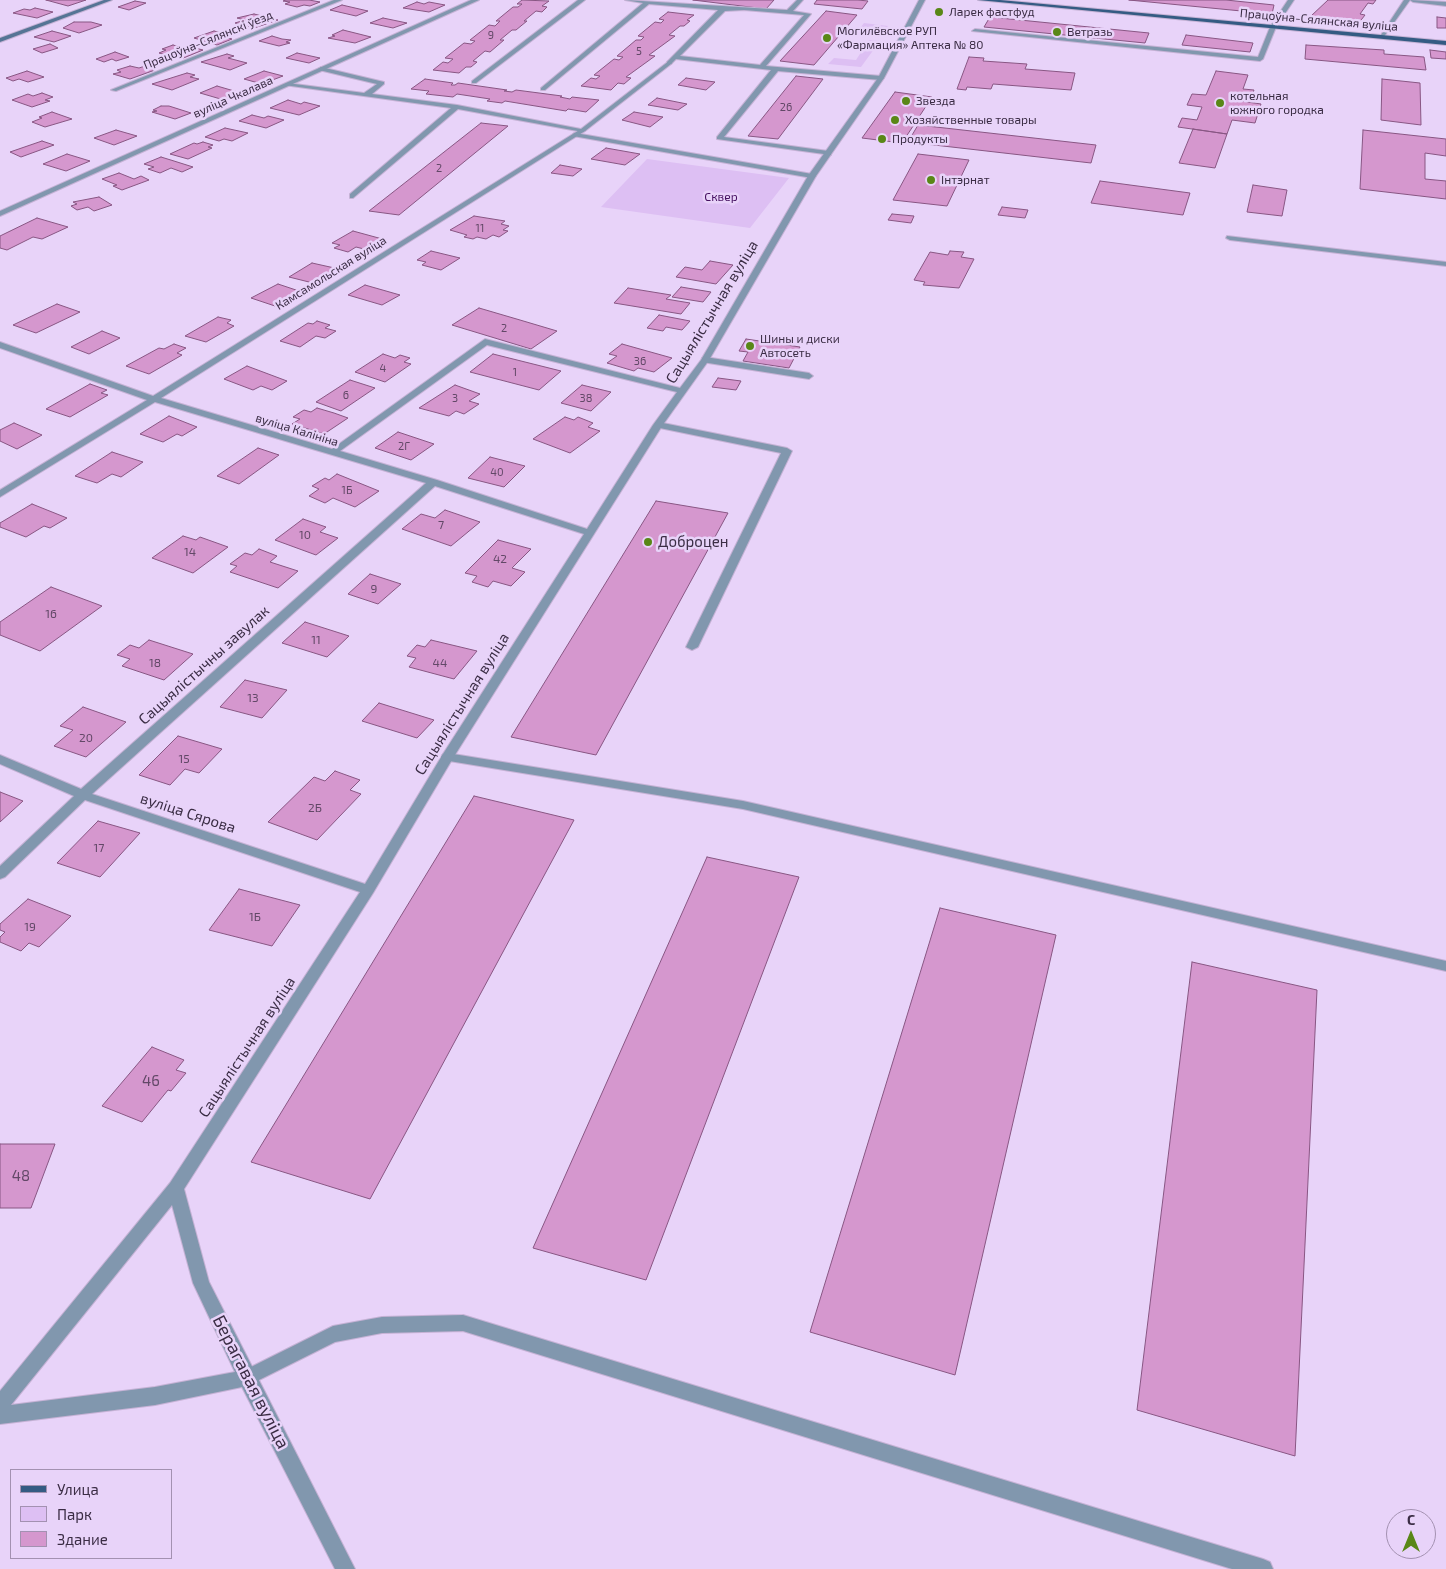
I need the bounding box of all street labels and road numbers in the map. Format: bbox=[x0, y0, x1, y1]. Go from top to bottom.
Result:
street label: Працоўна-Сялянская вуліца bbox=[1239, 6, 1399, 34]
street label: Працоўна-Сялянскі ўезд bbox=[141, 7, 275, 73]
street label: вуліца Чкалава bbox=[191, 73, 275, 121]
street label: Камсамольская вуліца bbox=[273, 233, 389, 313]
street label: Сацыялістычная вуліца bbox=[662, 237, 762, 387]
street label: вуліца Калініна bbox=[254, 411, 340, 449]
street label: Сацыялістычны завулак bbox=[135, 602, 273, 728]
street label: Сацыялістычная вуліца bbox=[411, 630, 513, 778]
street label: вуліца Сярова bbox=[138, 789, 238, 837]
street label: Сацыялістычная вуліца bbox=[195, 973, 299, 1121]
street label: Берагавая вуліца bbox=[208, 1312, 294, 1452]

